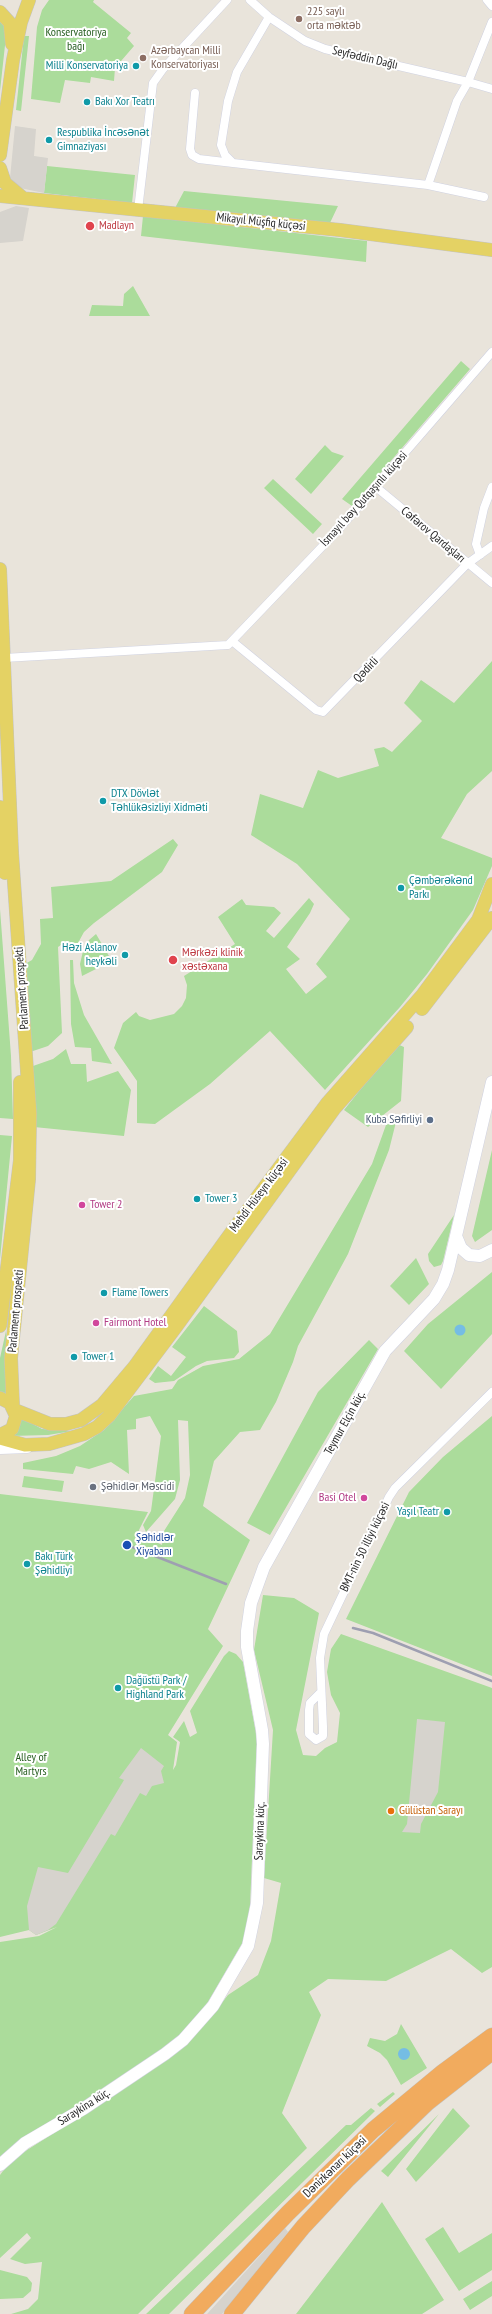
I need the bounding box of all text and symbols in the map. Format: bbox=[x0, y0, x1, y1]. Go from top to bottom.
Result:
place label: 225 saylı orta məktəb bbox=[307, 5, 361, 33]
marker: 225 saylı orta məktəb bbox=[294, 14, 304, 24]
park label: Konservatoriya bağı bbox=[45, 26, 107, 54]
street label: Seyfəddin Dağlı bbox=[331, 43, 399, 73]
place label: Azərbaycan Milli Konservatoriyası bbox=[151, 44, 221, 72]
marker: Azərbaycan Milli Konservatoriyası bbox=[138, 53, 148, 63]
place label: Milli Konservatoriya bbox=[46, 59, 128, 73]
marker: Milli Konservatoriya bbox=[131, 61, 141, 71]
place label: Bakı Xor Teatrı bbox=[95, 95, 155, 109]
marker: Bakı Xor Teatrı bbox=[82, 97, 92, 107]
place label: Respublika İncəsənət Gimnaziyası bbox=[57, 126, 149, 154]
marker: Respublika İncəsənət Gimnaziyası bbox=[44, 135, 54, 145]
street label: Mikayıl Müşfiq küçəsi bbox=[216, 210, 306, 234]
place label: Madlayn bbox=[99, 219, 134, 233]
marker: Madlayn bbox=[84, 220, 96, 232]
street label: İsmayıl bəy Qutqaşınlı küçəsi bbox=[317, 448, 411, 550]
street label: Cəfərov Qardaşları bbox=[398, 504, 468, 566]
street label: Qədirli bbox=[350, 654, 382, 686]
place label: DTX Dövlət Təhlükəsizliyi Xidməti bbox=[111, 787, 208, 815]
marker: DTX Dövlət Təhlükəsizliyi Xidməti bbox=[98, 796, 108, 806]
place label: Çəmbərəkənd Parkı bbox=[409, 874, 473, 902]
marker: Çəmbərəkənd Parkı bbox=[396, 883, 406, 893]
place label: Həzi Aslanov heykəli bbox=[62, 941, 117, 969]
street label: Parlament prospekti bbox=[12, 946, 32, 1030]
place label: Mərkəzi klinik xəstəxana bbox=[182, 946, 243, 974]
marker: Həzi Aslanov heykəli bbox=[120, 950, 130, 960]
marker: Mərkəzi klinik xəstəxana bbox=[167, 954, 179, 966]
place label: Kuba Səfirliyi bbox=[366, 1113, 422, 1127]
marker: Kuba Səfirliyi bbox=[425, 1115, 435, 1125]
street label: Mehdi Hüseyn küçəsi bbox=[227, 1155, 291, 1235]
place label: Tower 3 bbox=[205, 1192, 237, 1206]
marker: Tower 3 bbox=[192, 1194, 202, 1204]
place label: Tower 2 bbox=[90, 1198, 122, 1212]
marker: Tower 2 bbox=[77, 1200, 87, 1210]
street label: Parlament prospekti bbox=[5, 1269, 27, 1353]
place label: Flame Towers bbox=[112, 1286, 168, 1300]
marker: Flame Towers bbox=[99, 1288, 109, 1298]
place label: Fairmont Hotel bbox=[104, 1316, 166, 1330]
marker: Fairmont Hotel bbox=[91, 1318, 101, 1328]
place label: Tower 1 bbox=[82, 1350, 114, 1364]
marker: Tower 1 bbox=[69, 1352, 79, 1362]
street label: Teymur Elçin küç. bbox=[321, 1388, 369, 1458]
place label: Şəhidlər Məscidi bbox=[101, 1480, 174, 1494]
marker: Şəhidlər Məscidi bbox=[88, 1482, 98, 1492]
place label: Basi Otel bbox=[319, 1491, 356, 1505]
marker: Basi Otel bbox=[359, 1493, 369, 1503]
street label: BMT-nin 50 illiyi küçəsi bbox=[337, 1500, 393, 1594]
place label: Yaşıl Teatr bbox=[397, 1505, 439, 1519]
marker: Yaşıl Teatr bbox=[442, 1507, 452, 1517]
place label: Şəhidlər Xiyabanı bbox=[136, 1531, 174, 1559]
marker: Şəhidlər Xiyabanı bbox=[121, 1539, 133, 1551]
place label: Bakı Türk Şəhidliyi bbox=[35, 1550, 73, 1578]
marker: Bakı Türk Şəhidliyi bbox=[22, 1559, 32, 1569]
place label: Dağüstü Park / Highland Park bbox=[126, 1674, 187, 1702]
marker: Dağüstü Park / Highland Park bbox=[113, 1683, 123, 1693]
park label: Alley of Martyrs bbox=[15, 1751, 47, 1779]
street label: Saraykina küç. bbox=[252, 1801, 268, 1861]
place label: Gülüstan Sarayı bbox=[399, 1804, 463, 1818]
marker: Gülüstan Sarayı bbox=[386, 1806, 396, 1816]
street label: Saraykina küç. bbox=[55, 2085, 113, 2129]
street label: Dənizkənarı küçəsi bbox=[300, 2133, 370, 2201]

